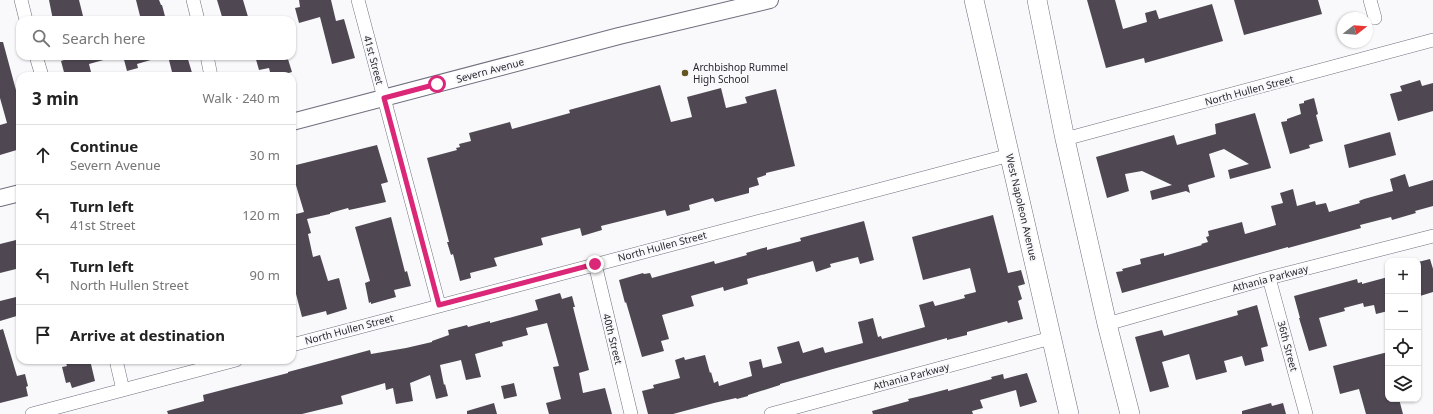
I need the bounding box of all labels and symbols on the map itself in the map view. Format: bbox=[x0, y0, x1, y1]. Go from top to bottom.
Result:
north arrow bbox=[1337, 12, 1373, 48]
street label: 41st Street bbox=[361, 34, 387, 87]
street label: Severn Avenue bbox=[455, 54, 526, 86]
place label: Archbishop Rummel High School bbox=[693, 60, 788, 86]
marker: Archbishop Rummel High School bbox=[680, 68, 690, 78]
street label: North Hullen Street bbox=[1203, 71, 1295, 109]
route start bbox=[428, 75, 446, 93]
street label: West Napoleon Avenue bbox=[1003, 152, 1041, 262]
street label: North Hullen Street bbox=[616, 227, 708, 265]
route end bbox=[586, 255, 604, 273]
street label: Athania Parkway bbox=[1230, 261, 1311, 295]
street label: North Hullen Street bbox=[303, 310, 395, 348]
street label: 40th Street bbox=[600, 312, 626, 366]
street label: 36th Street bbox=[1275, 319, 1302, 373]
street label: Athania Parkway bbox=[871, 359, 952, 393]

